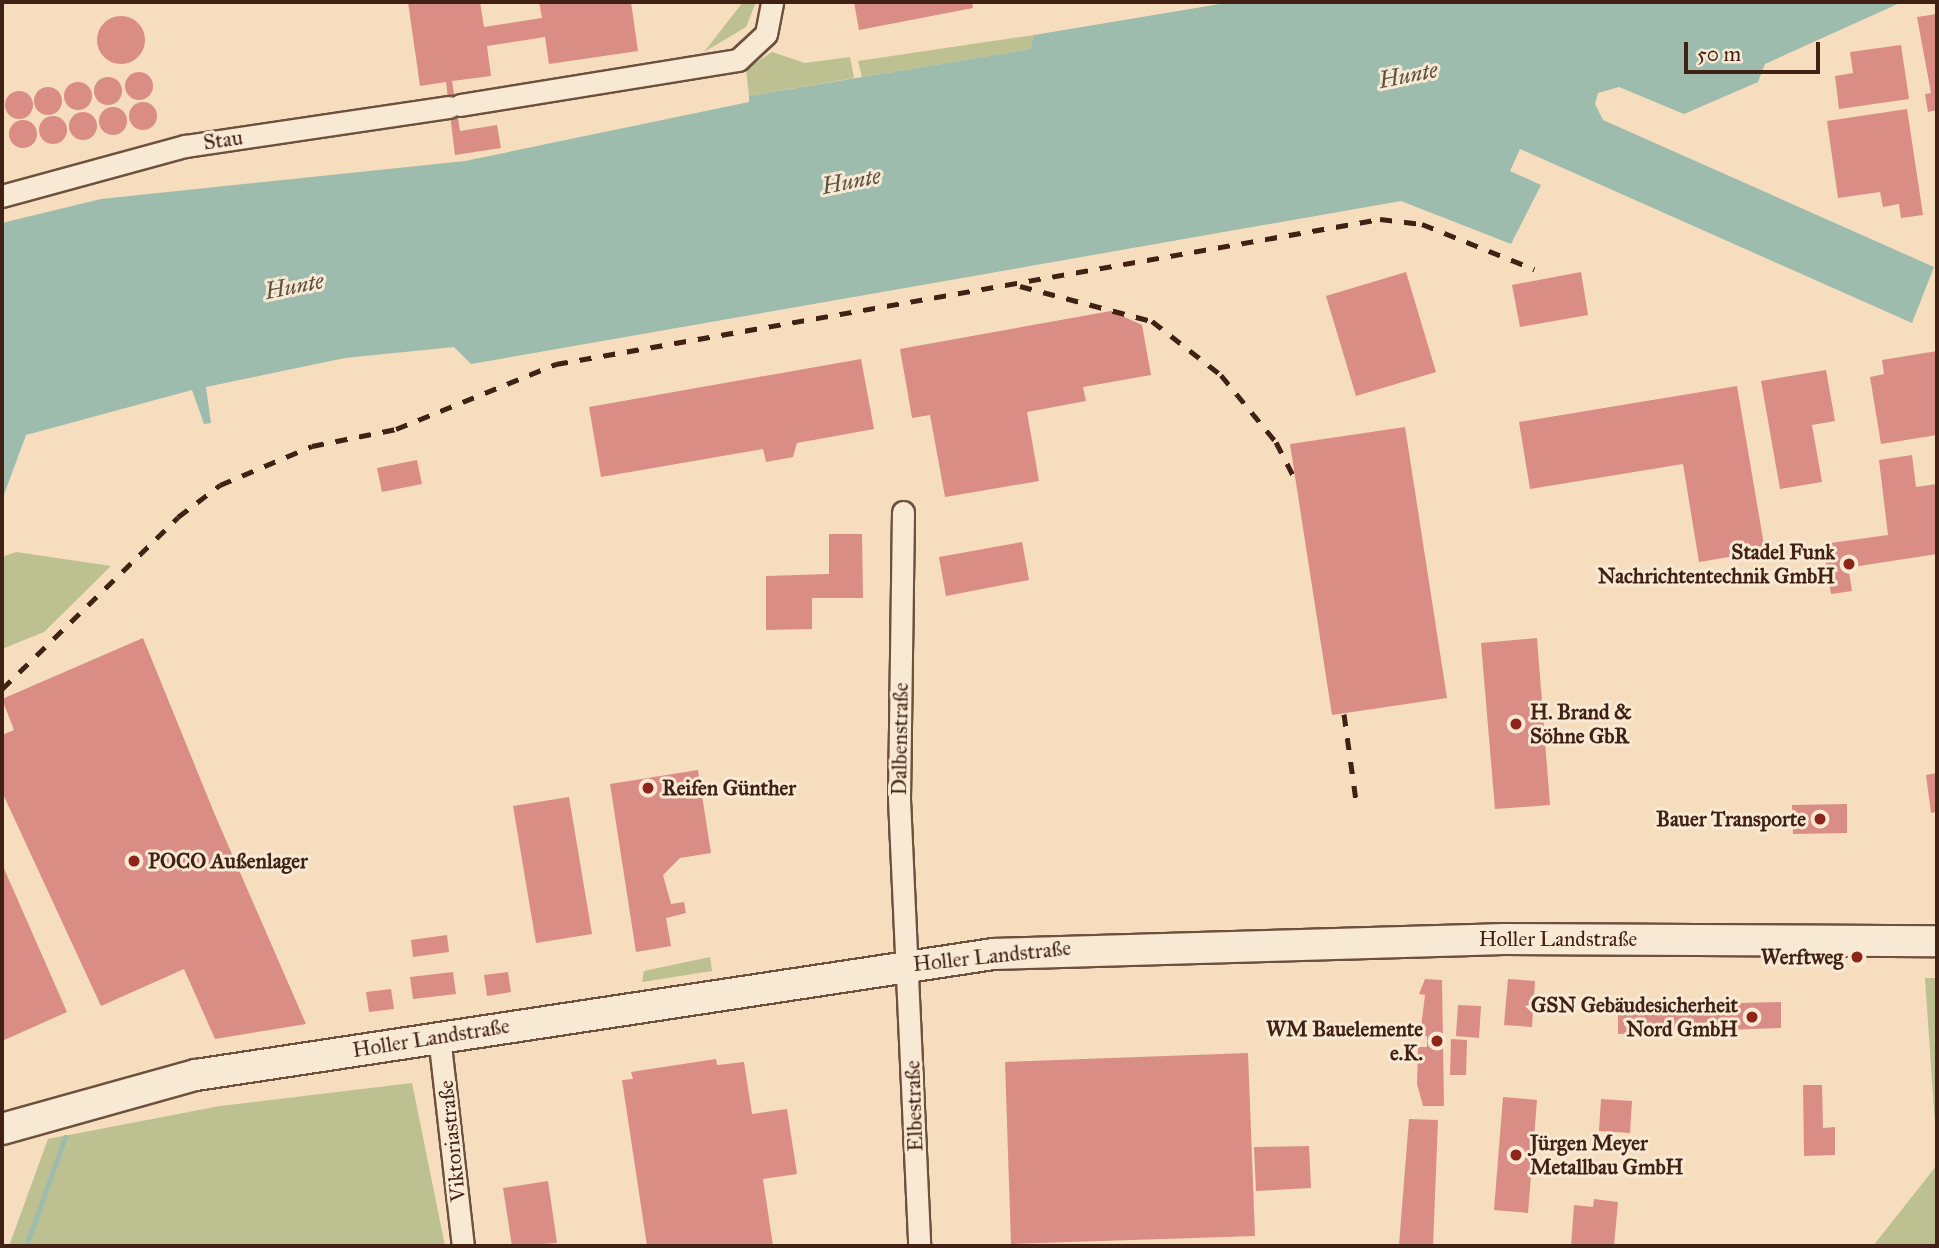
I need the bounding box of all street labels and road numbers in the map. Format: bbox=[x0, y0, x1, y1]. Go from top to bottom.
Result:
street label: Stau bbox=[202, 125, 244, 155]
street label: Dalbenstraße bbox=[886, 682, 914, 796]
street label: Holler Landstraße bbox=[1479, 926, 1637, 952]
street label: Holler Landstraße bbox=[912, 935, 1072, 977]
street label: Holler Landstraße bbox=[351, 1013, 511, 1063]
street label: Elbestraße bbox=[900, 1060, 928, 1152]
street label: Viktoriastraße bbox=[433, 1079, 471, 1203]

